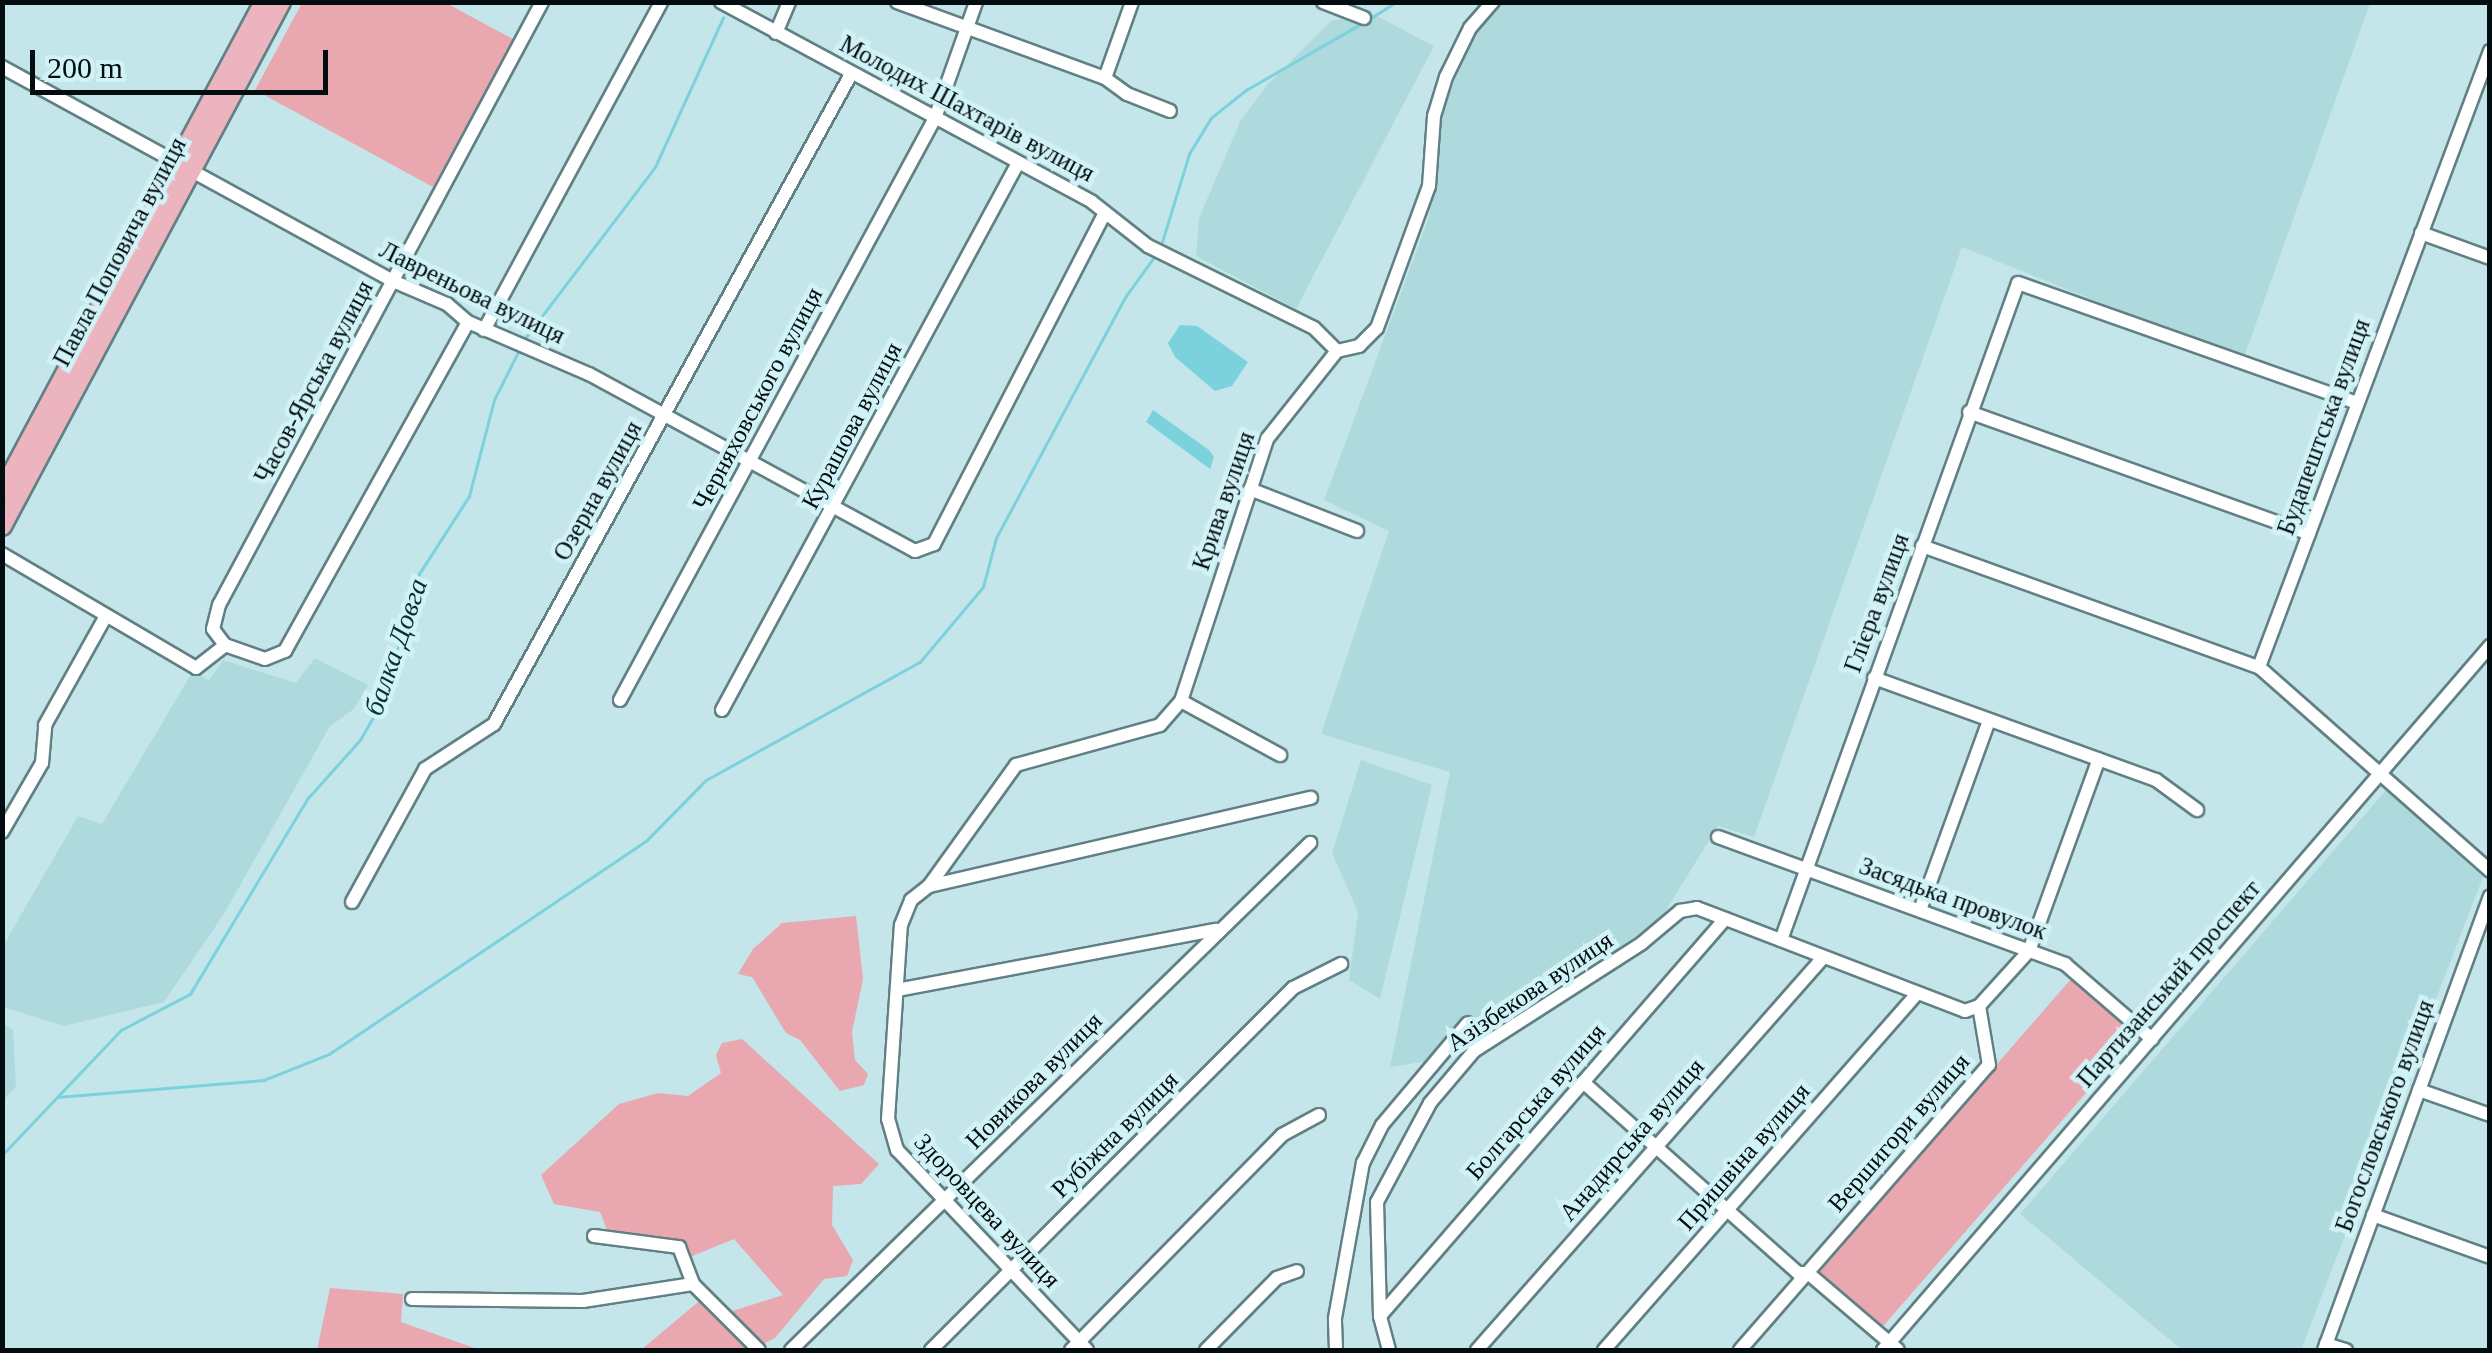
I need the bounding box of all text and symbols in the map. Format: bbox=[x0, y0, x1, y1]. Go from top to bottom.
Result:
street label: Молодих Шахтарів вулиця bbox=[835, 29, 1099, 189]
scale bar bbox=[35, 30, 332, 92]
text: 200 m bbox=[47, 51, 123, 84]
street label: Павла Поповича вулиця bbox=[47, 132, 193, 372]
street label: Лавреньова вулиця bbox=[374, 235, 570, 351]
street label: Часов-Ярська вулиця bbox=[248, 276, 380, 488]
street label: Черняховського вулиця bbox=[687, 283, 829, 515]
street label: Будапештська вулиця bbox=[2271, 315, 2377, 539]
street label: Курашова вулиця bbox=[795, 337, 909, 515]
street label: Озерна вулиця bbox=[547, 416, 649, 566]
street label: Крива вулиця bbox=[1186, 428, 1262, 574]
street label: Глієра вулиця bbox=[1838, 529, 1916, 677]
water label: балка Довга bbox=[357, 574, 435, 720]
street label: Засядька провулок bbox=[1855, 851, 2051, 947]
street label: Партизанський проспект bbox=[2071, 874, 2267, 1094]
street label: Азізбекова вулиця bbox=[1441, 925, 1619, 1059]
street label: Богословського вулиця bbox=[2329, 996, 2441, 1236]
street label: Новикова вулиця bbox=[959, 1006, 1109, 1156]
street label: Болгарська вулиця bbox=[1460, 1018, 1612, 1186]
street label: Вершигори вулиця bbox=[1822, 1048, 1976, 1218]
street label: Анадирська вулиця bbox=[1553, 1052, 1711, 1228]
street label: Рубіжна вулиця bbox=[1045, 1065, 1185, 1205]
street label: Пришвіна вулиця bbox=[1672, 1077, 1816, 1237]
street label: Здоровцева вулиця bbox=[908, 1128, 1066, 1294]

